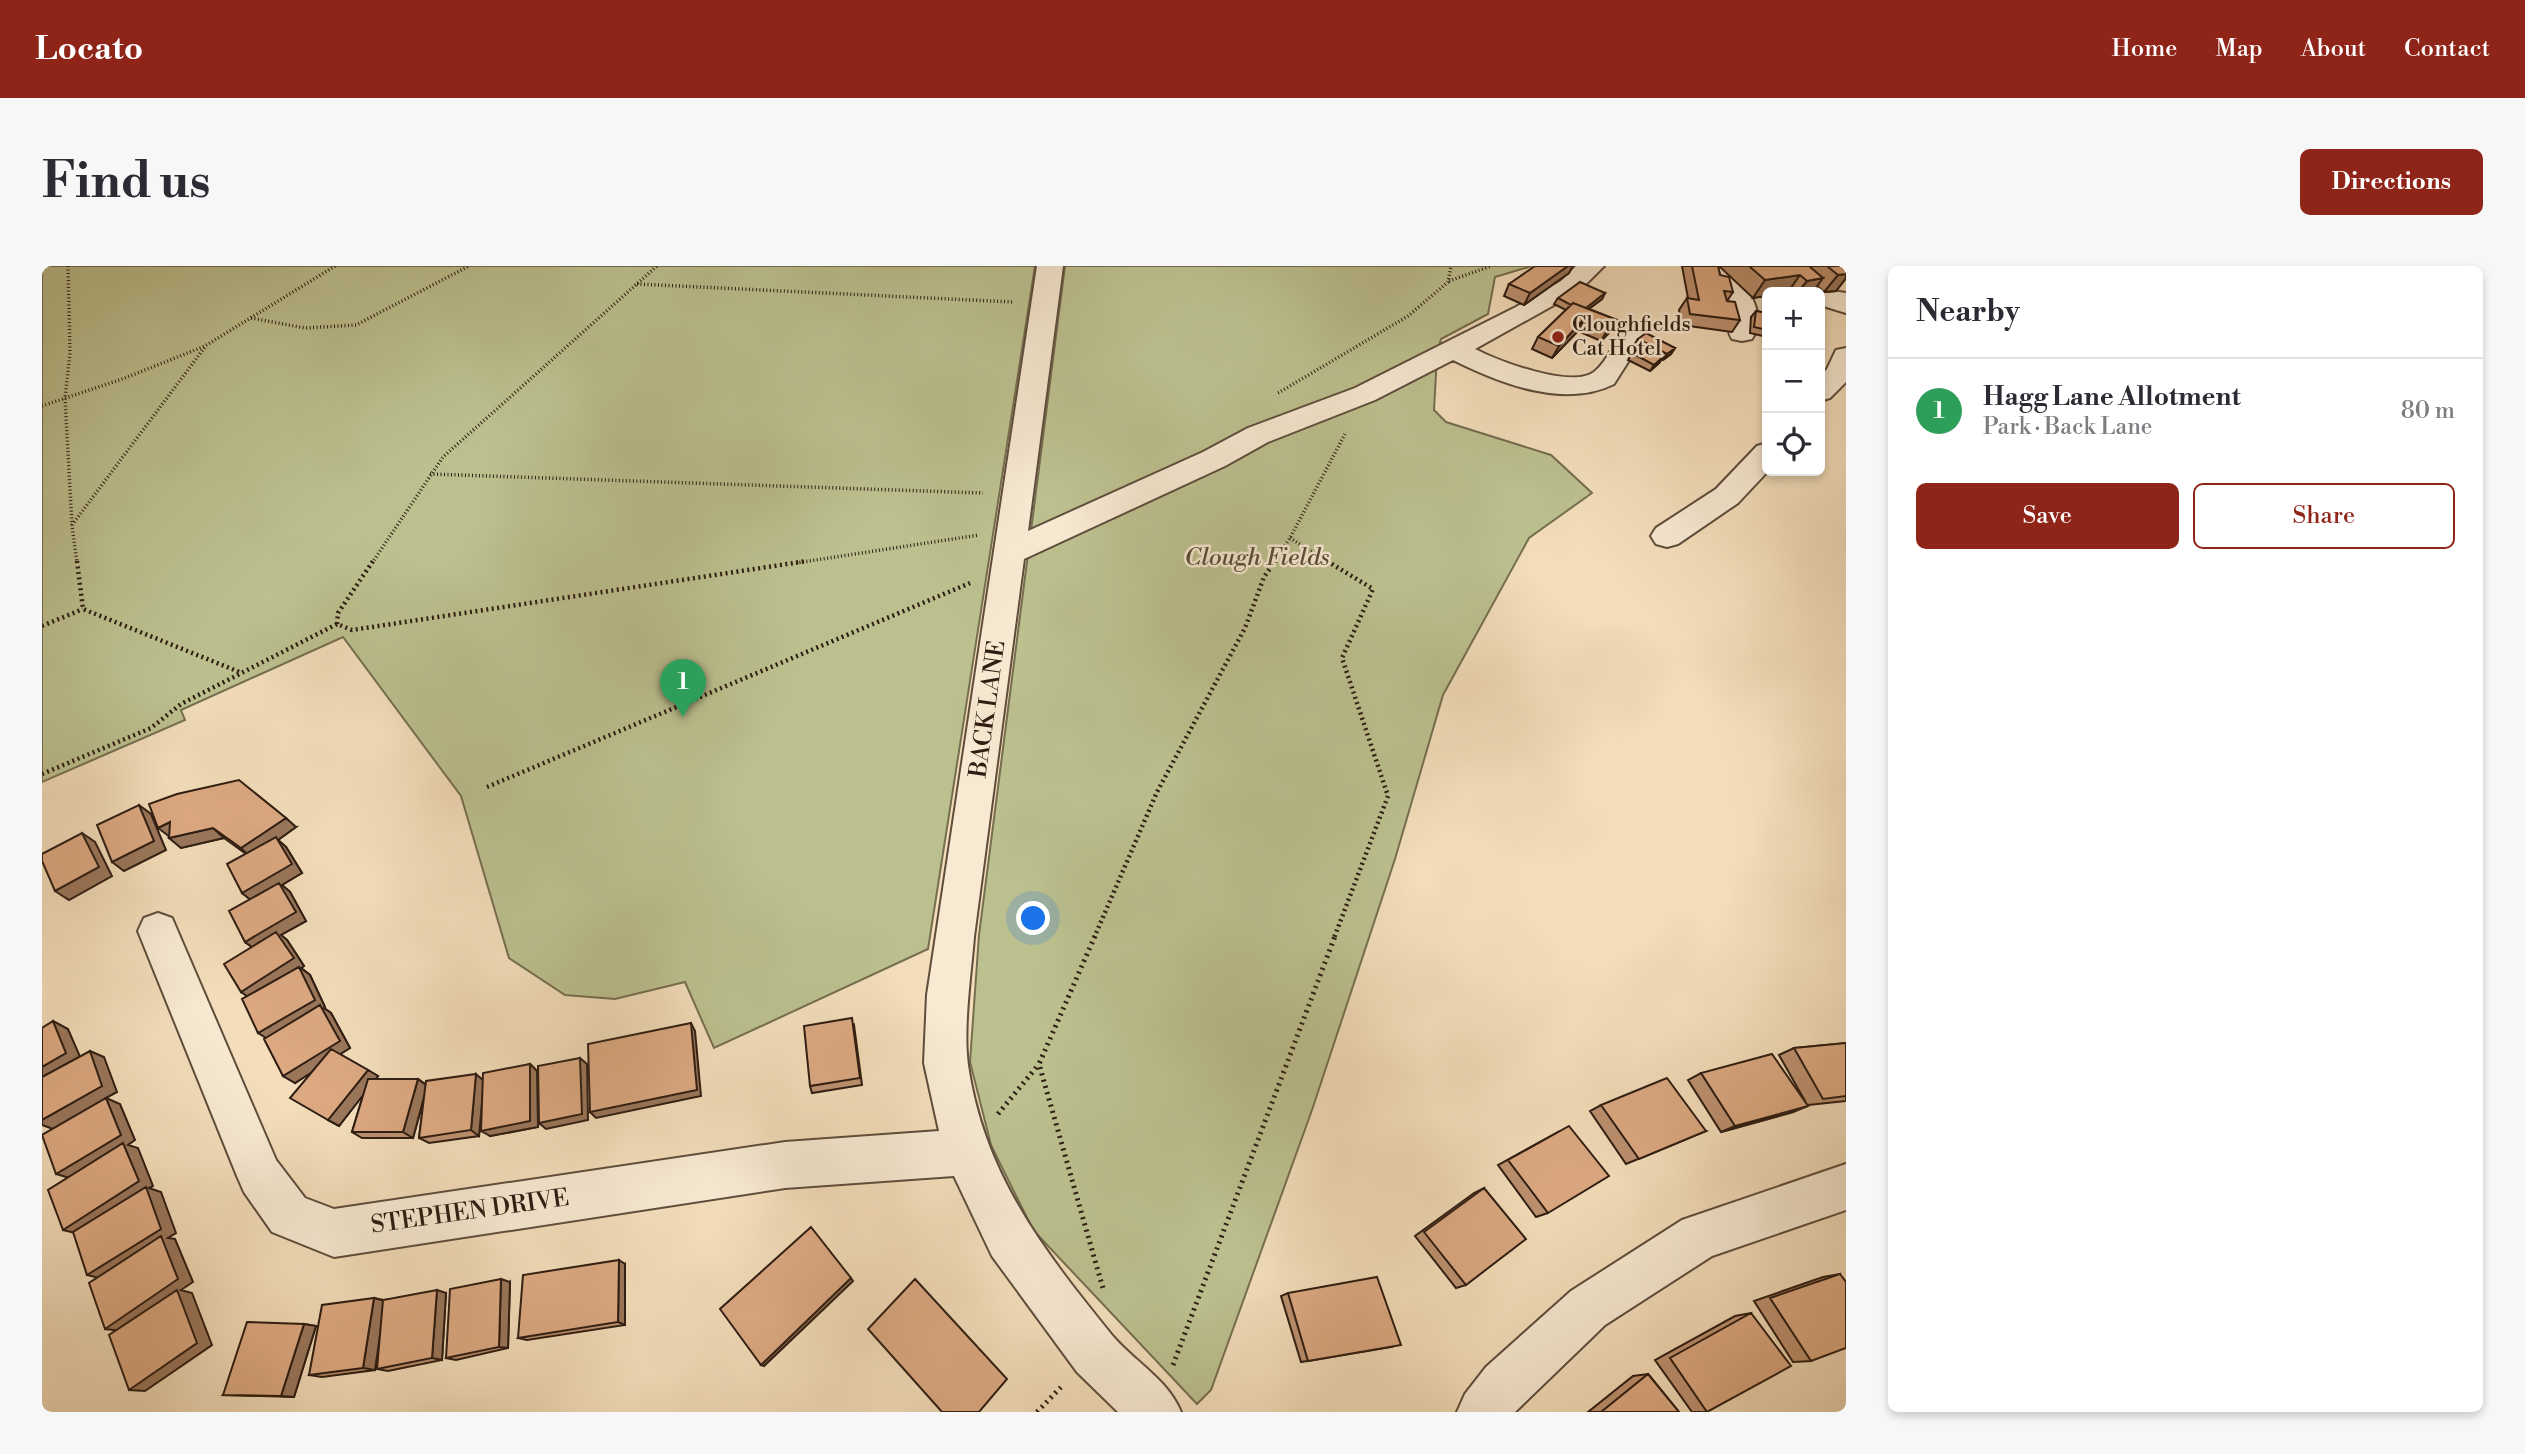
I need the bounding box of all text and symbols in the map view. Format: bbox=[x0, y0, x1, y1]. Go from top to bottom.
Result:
text: Locato bbox=[35, 29, 143, 70]
text: Home bbox=[2112, 34, 2177, 64]
text: Map bbox=[2215, 34, 2263, 64]
text: About bbox=[2301, 34, 2366, 64]
text: Contact bbox=[2404, 34, 2490, 64]
button: Directions bbox=[2300, 149, 2483, 215]
text: Find us bbox=[42, 152, 211, 213]
map controls bbox=[1762, 287, 1825, 476]
button: + bbox=[1762, 287, 1825, 350]
text: Nearby bbox=[1916, 293, 2020, 331]
place label: Cloughfields Cat Hotel bbox=[1572, 312, 1691, 362]
marker: Cloughfields Cat Hotel bbox=[1550, 329, 1566, 345]
button: − bbox=[1762, 350, 1825, 413]
text: Hagg Lane Allotment bbox=[1983, 381, 2241, 413]
text: 1 bbox=[1933, 397, 1945, 425]
text: 80 m bbox=[2401, 397, 2455, 425]
button: locate bbox=[1762, 413, 1825, 476]
text: Park · Back Lane bbox=[1983, 413, 2153, 441]
button: Save bbox=[1916, 483, 2179, 549]
button: Share bbox=[2193, 483, 2455, 549]
park label: Clough Fields bbox=[1185, 543, 1329, 573]
street label: BACK LANE bbox=[963, 638, 1012, 781]
pin: 1 bbox=[660, 659, 706, 717]
your location bbox=[1016, 901, 1050, 935]
street label: STEPHEN DRIVE bbox=[369, 1183, 571, 1241]

